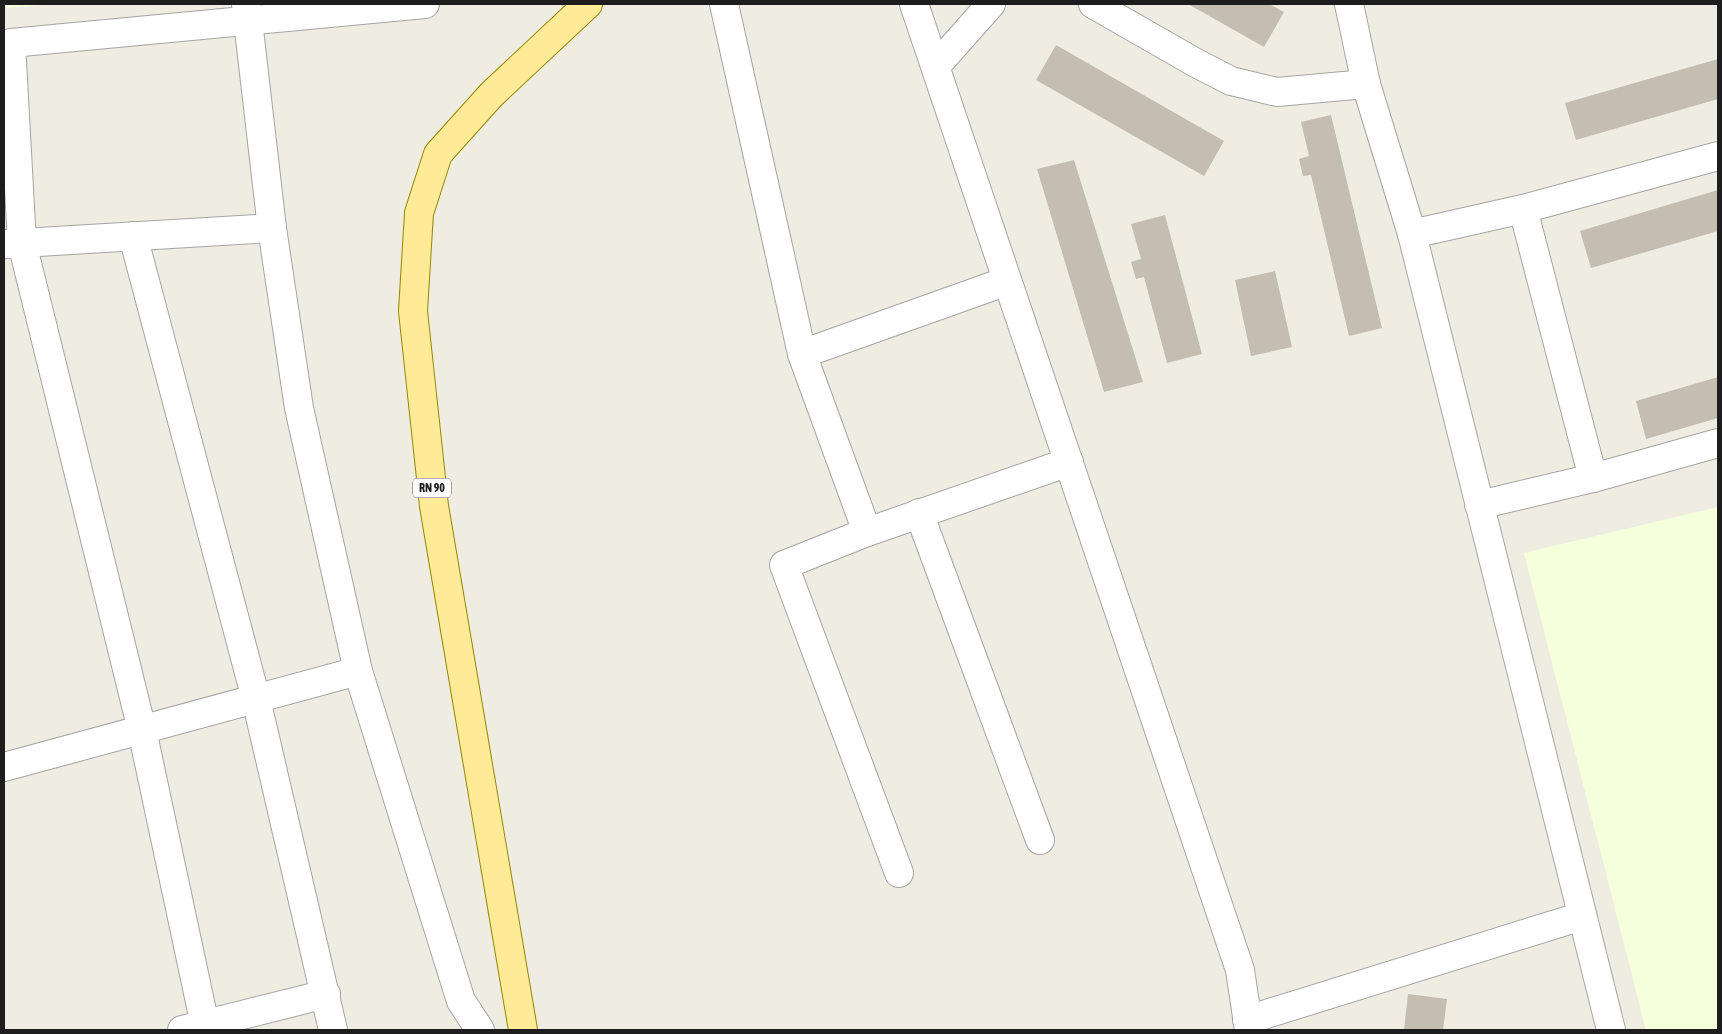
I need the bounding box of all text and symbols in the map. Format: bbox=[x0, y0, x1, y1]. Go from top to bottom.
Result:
road number: RN 90 bbox=[413, 478, 451, 498]

